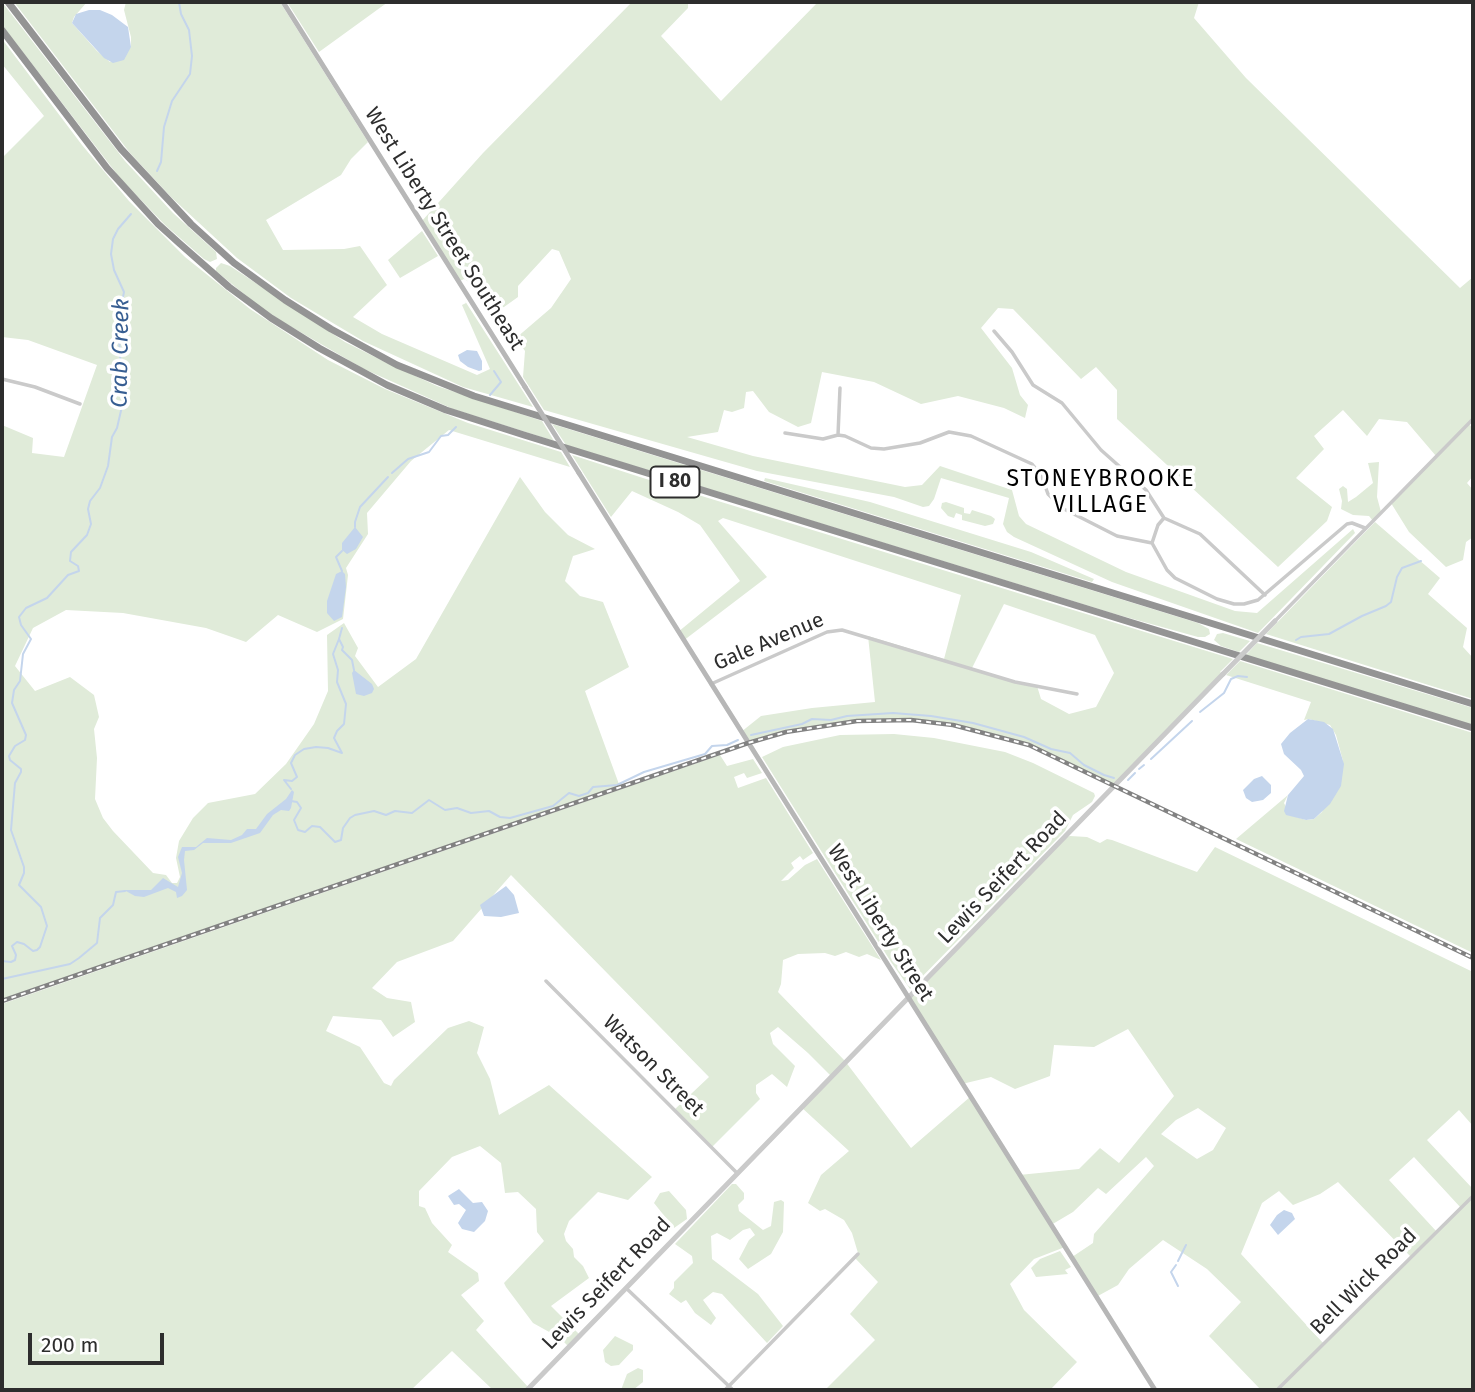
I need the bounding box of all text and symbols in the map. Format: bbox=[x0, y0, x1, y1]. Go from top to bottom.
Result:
street label: West Liberty Street Southeast bbox=[359, 103, 529, 355]
water label: Crab Creek bbox=[106, 298, 136, 408]
district label: STONEYBROOKE VILLAGE bbox=[1008, 466, 1194, 520]
road number: I 80 bbox=[650, 467, 700, 498]
street label: Gale Avenue bbox=[710, 608, 828, 676]
street label: Lewis Seifert Road bbox=[933, 806, 1073, 950]
street label: West Liberty Street bbox=[822, 840, 938, 1006]
street label: Watson Street bbox=[597, 1010, 709, 1122]
street label: Lewis Seifert Road bbox=[537, 1212, 677, 1356]
street label: Bell Wick Road bbox=[1306, 1224, 1422, 1340]
scale bar bbox=[32, 1318, 168, 1362]
text: 200 m bbox=[41, 1332, 98, 1358]

